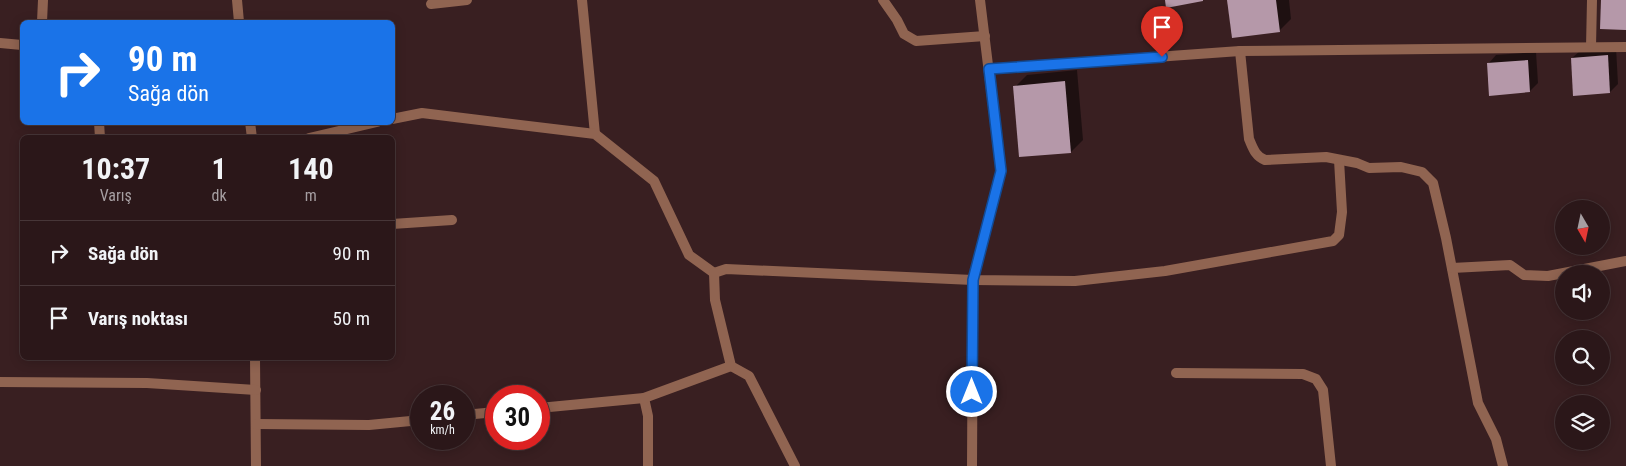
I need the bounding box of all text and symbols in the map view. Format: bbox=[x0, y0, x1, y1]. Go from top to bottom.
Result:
pin bbox=[1141, 6, 1183, 57]
icon: arrive bbox=[1148, 13, 1176, 41]
text: 90 m bbox=[128, 39, 197, 80]
icon: right bbox=[45, 40, 110, 105]
text: Sağa dön bbox=[128, 81, 209, 106]
text: 10:37 bbox=[81, 151, 150, 186]
text: 1 bbox=[212, 151, 227, 186]
text: 140 bbox=[288, 151, 334, 186]
text: Varış bbox=[100, 186, 132, 205]
text: dk bbox=[212, 186, 227, 205]
text: m bbox=[305, 186, 317, 205]
north arrow bbox=[1555, 200, 1610, 255]
map controls bbox=[1555, 200, 1610, 450]
icon: right bbox=[45, 239, 73, 267]
text: Sağa dön bbox=[88, 242, 158, 265]
text: 90 m bbox=[333, 242, 370, 265]
button: sound bbox=[1555, 265, 1610, 320]
icon: arrive bbox=[45, 304, 73, 332]
text: Varış noktası bbox=[88, 307, 188, 330]
text: 50 m bbox=[333, 307, 370, 330]
button: search bbox=[1555, 330, 1610, 385]
position arrow bbox=[945, 365, 997, 417]
speed limit sign: 30 bbox=[485, 385, 550, 450]
button: layers bbox=[1555, 395, 1610, 450]
text: 26 bbox=[430, 397, 455, 426]
text: km/h bbox=[430, 423, 455, 437]

